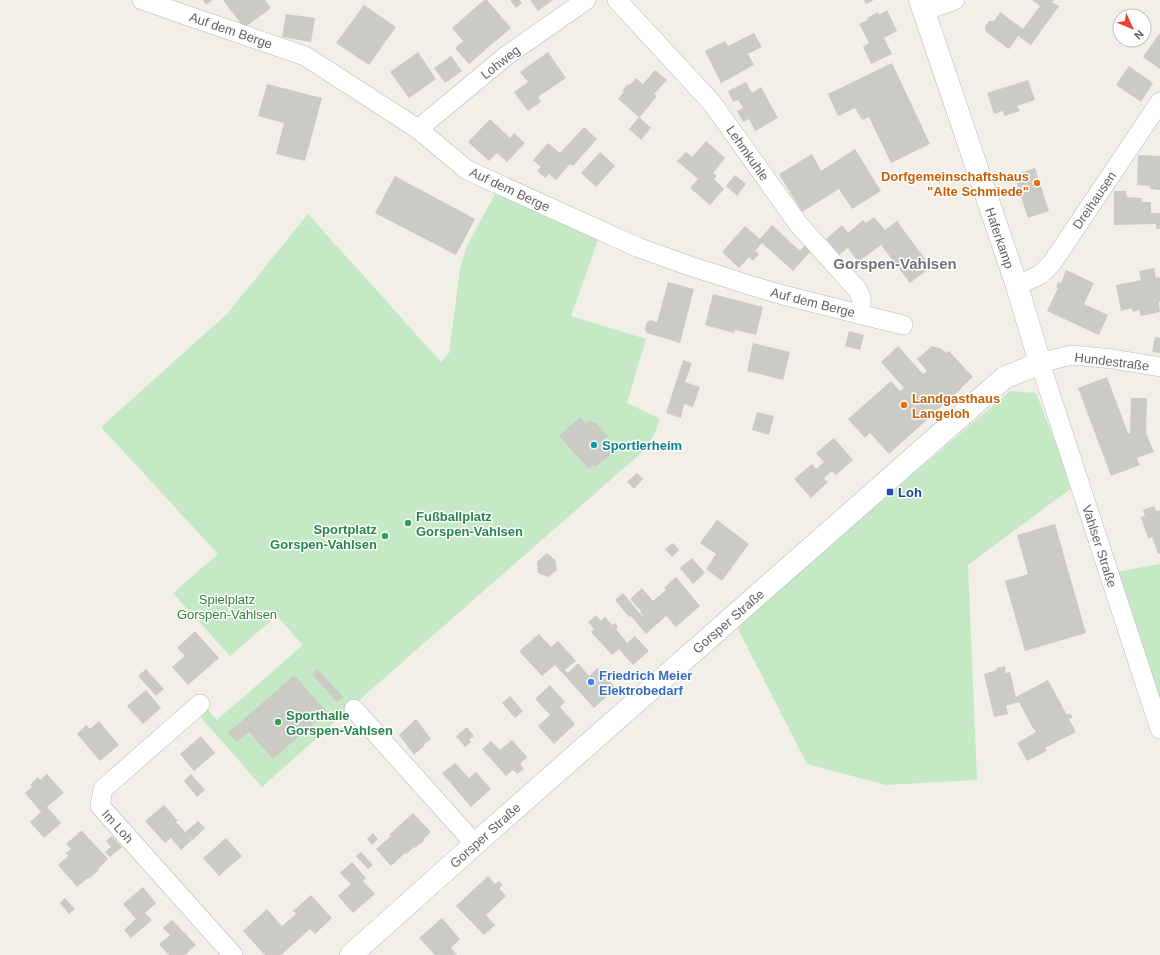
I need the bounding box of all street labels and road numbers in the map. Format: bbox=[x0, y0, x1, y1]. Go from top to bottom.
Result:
street label: Auf dem Berge bbox=[187, 9, 274, 52]
street label: Lohweg bbox=[478, 42, 523, 82]
street label: Lehmkuhle bbox=[723, 123, 772, 184]
street label: Auf dem Berge bbox=[467, 164, 552, 215]
street label: Dreihausen bbox=[1070, 169, 1119, 232]
street label: Haferkamp bbox=[982, 206, 1017, 271]
street label: Auf dem Berge bbox=[769, 285, 857, 320]
street label: Hundestraße bbox=[1074, 349, 1150, 374]
street label: Vahlser Straße bbox=[1079, 503, 1120, 589]
street label: Gorsper Straße bbox=[690, 586, 767, 656]
street label: Gorsper Straße bbox=[447, 800, 524, 871]
street label: Im Loh bbox=[99, 807, 137, 846]

